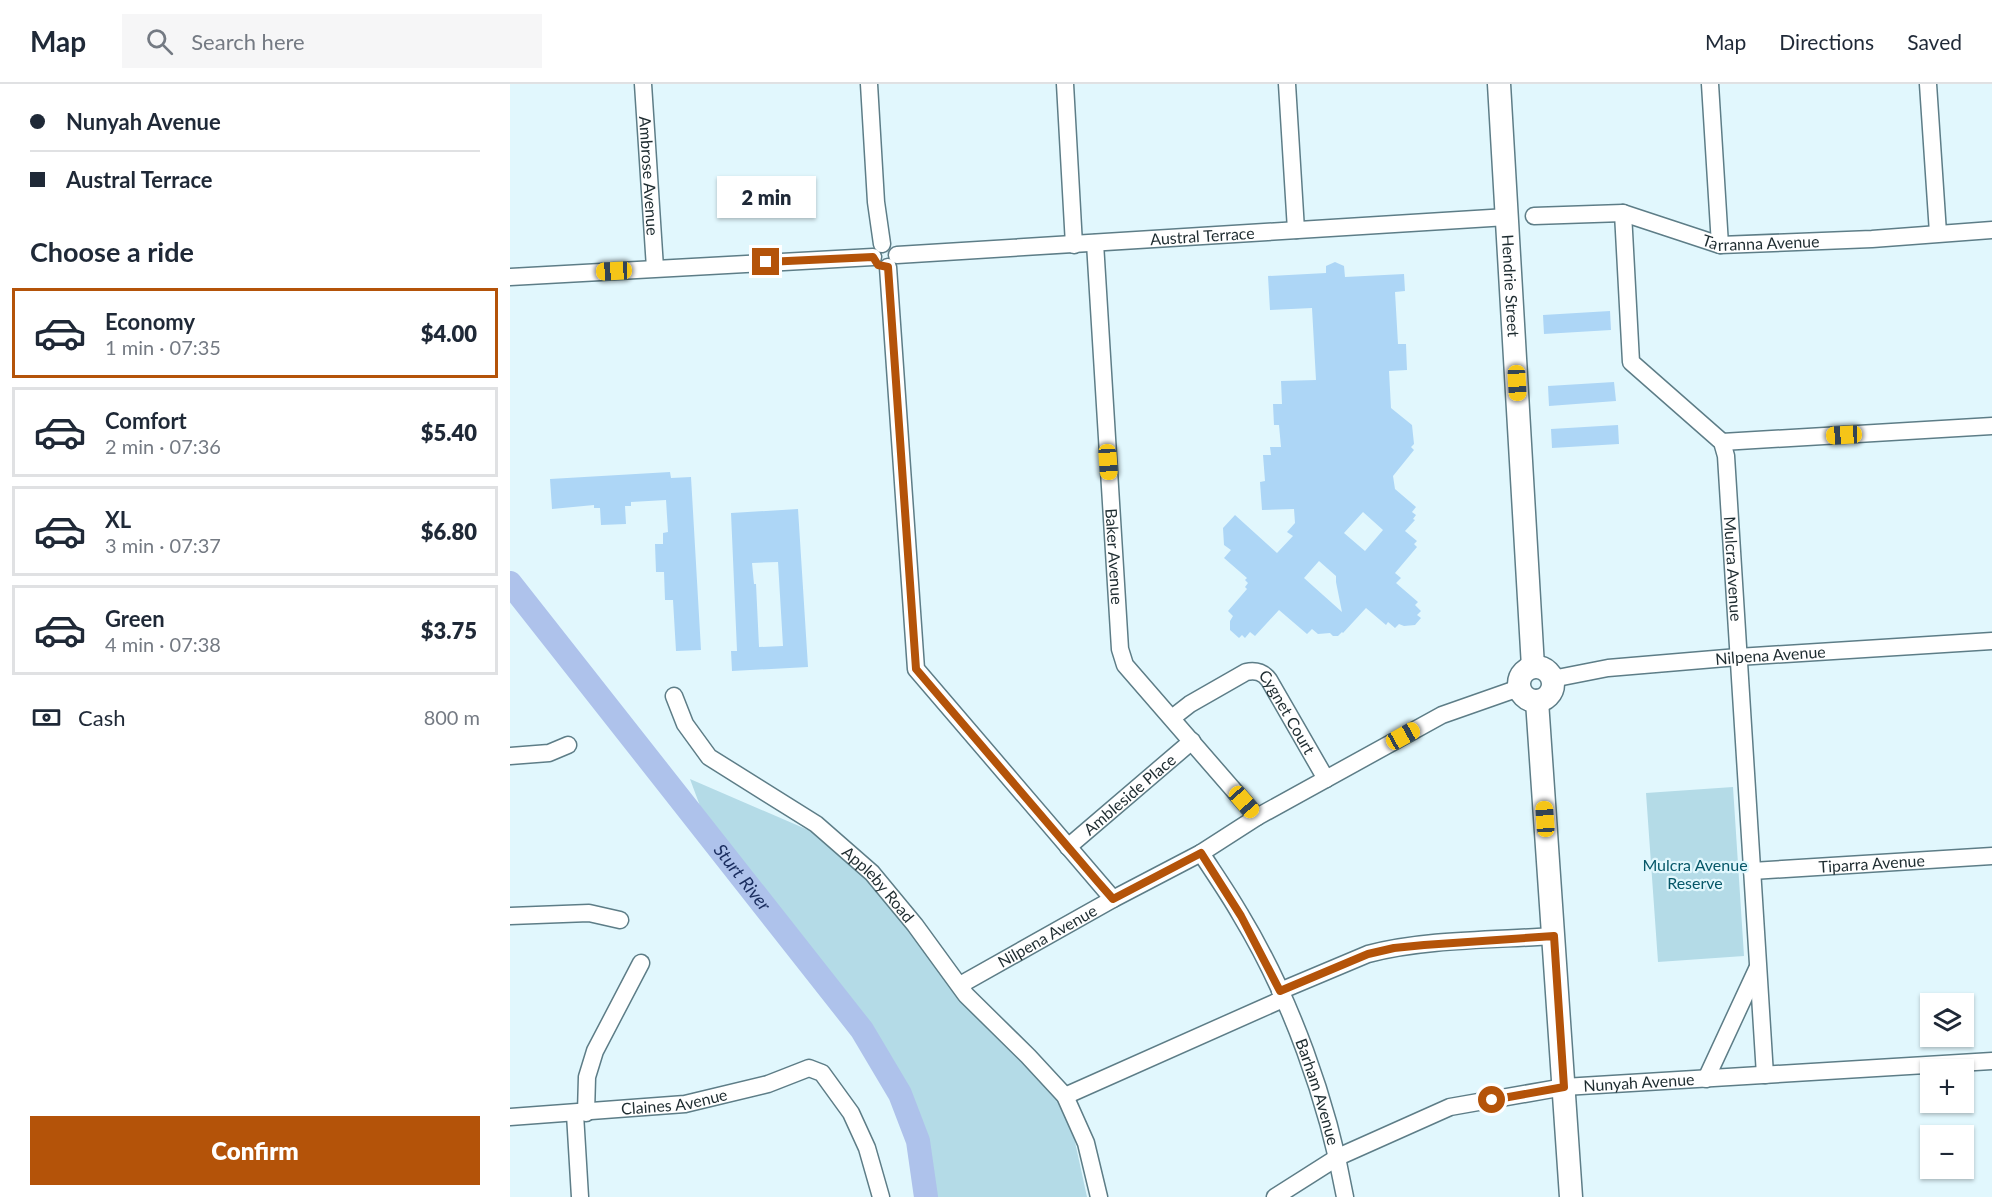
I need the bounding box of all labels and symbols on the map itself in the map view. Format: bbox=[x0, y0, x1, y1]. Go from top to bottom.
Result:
street label: Ambrose Avenue bbox=[636, 116, 663, 236]
callout: 2 min bbox=[716, 175, 816, 217]
street label: Austral Terrace bbox=[1150, 223, 1255, 248]
street label: Tarranna Avenue bbox=[1700, 230, 1820, 254]
street label: Hendrie Street bbox=[1499, 234, 1524, 338]
route end bbox=[752, 248, 779, 275]
car bbox=[596, 261, 632, 281]
car bbox=[1507, 365, 1527, 401]
car bbox=[1826, 425, 1862, 445]
car bbox=[1098, 443, 1118, 481]
street label: Baker Avenue bbox=[1102, 508, 1127, 605]
street label: Mulcra Avenue bbox=[1721, 516, 1746, 622]
street label: Nilpena Avenue bbox=[1714, 642, 1826, 668]
street label: Cygnet Court bbox=[1256, 665, 1320, 757]
car bbox=[1383, 719, 1423, 753]
street label: Ambleside Place bbox=[1079, 749, 1179, 838]
car bbox=[1225, 783, 1263, 821]
car bbox=[1535, 800, 1555, 838]
water label: Sturt River bbox=[710, 839, 776, 916]
street label: Appleby Road bbox=[839, 842, 919, 926]
street label: Tiparra Avenue bbox=[1818, 850, 1925, 876]
park label: Mulcra Avenue Reserve bbox=[1642, 855, 1748, 892]
street label: Nilpena Avenue bbox=[994, 900, 1100, 971]
street label: Barham Avenue bbox=[1292, 1036, 1344, 1147]
street label: Nunyah Avenue bbox=[1583, 1069, 1695, 1095]
street label: Claines Avenue bbox=[620, 1084, 729, 1118]
route start bbox=[1478, 1086, 1505, 1113]

